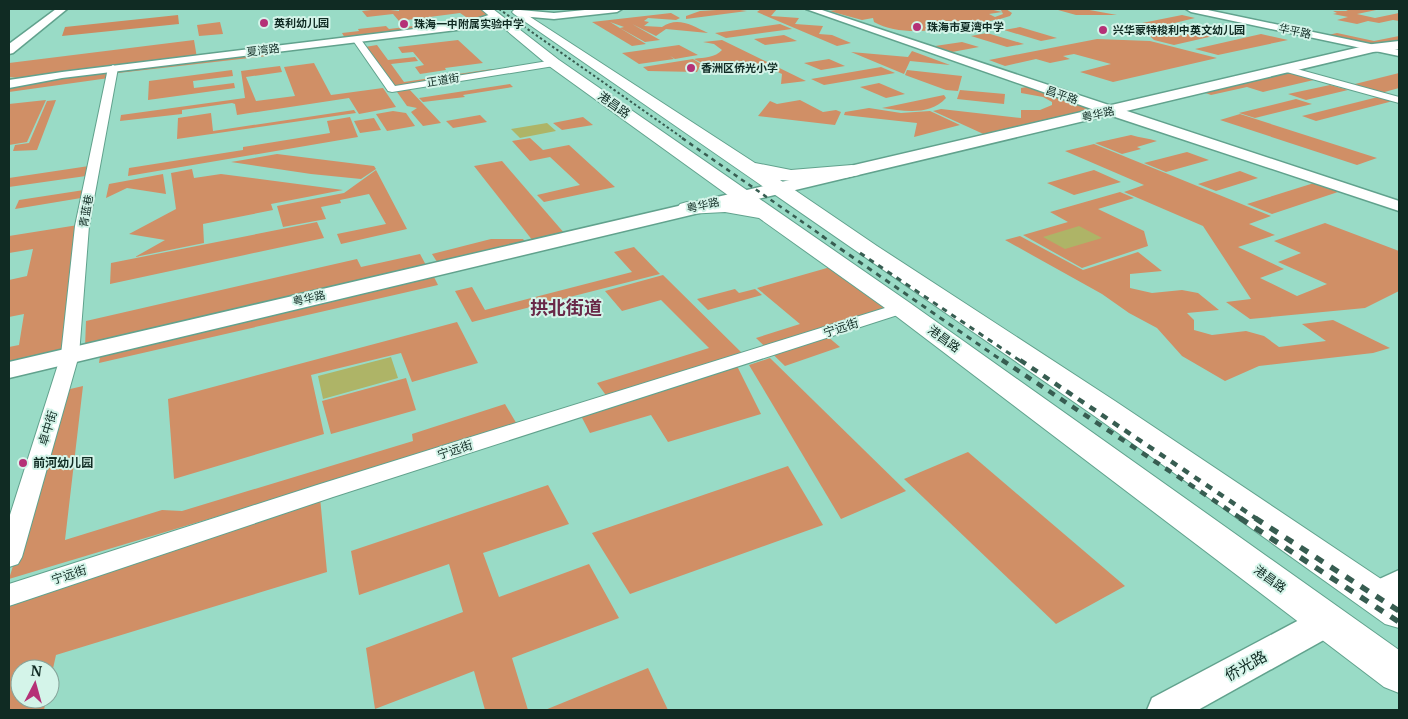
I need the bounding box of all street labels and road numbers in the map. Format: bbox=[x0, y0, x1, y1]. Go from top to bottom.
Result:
street label: 华平路 bbox=[1277, 21, 1313, 41]
street label: 夏湾路 bbox=[246, 41, 280, 59]
street label: 正道街 bbox=[426, 71, 460, 89]
street label: 昌平路 bbox=[1044, 83, 1080, 107]
street label: 港昌路 bbox=[595, 88, 633, 121]
street label: 粤华路 bbox=[1080, 103, 1116, 125]
street label: 青蓝巷 bbox=[76, 194, 96, 228]
street label: 粤华路 bbox=[685, 194, 721, 216]
street label: 粤华路 bbox=[291, 287, 327, 309]
street label: 宁远街 bbox=[821, 315, 860, 340]
street label: 港昌路 bbox=[925, 322, 963, 355]
street label: 卓中街 bbox=[35, 408, 60, 447]
street label: 宁远街 bbox=[435, 437, 474, 462]
street label: 宁远街 bbox=[49, 562, 88, 587]
street label: 港昌路 bbox=[1251, 562, 1289, 595]
street label: 侨光路 bbox=[1221, 646, 1270, 685]

